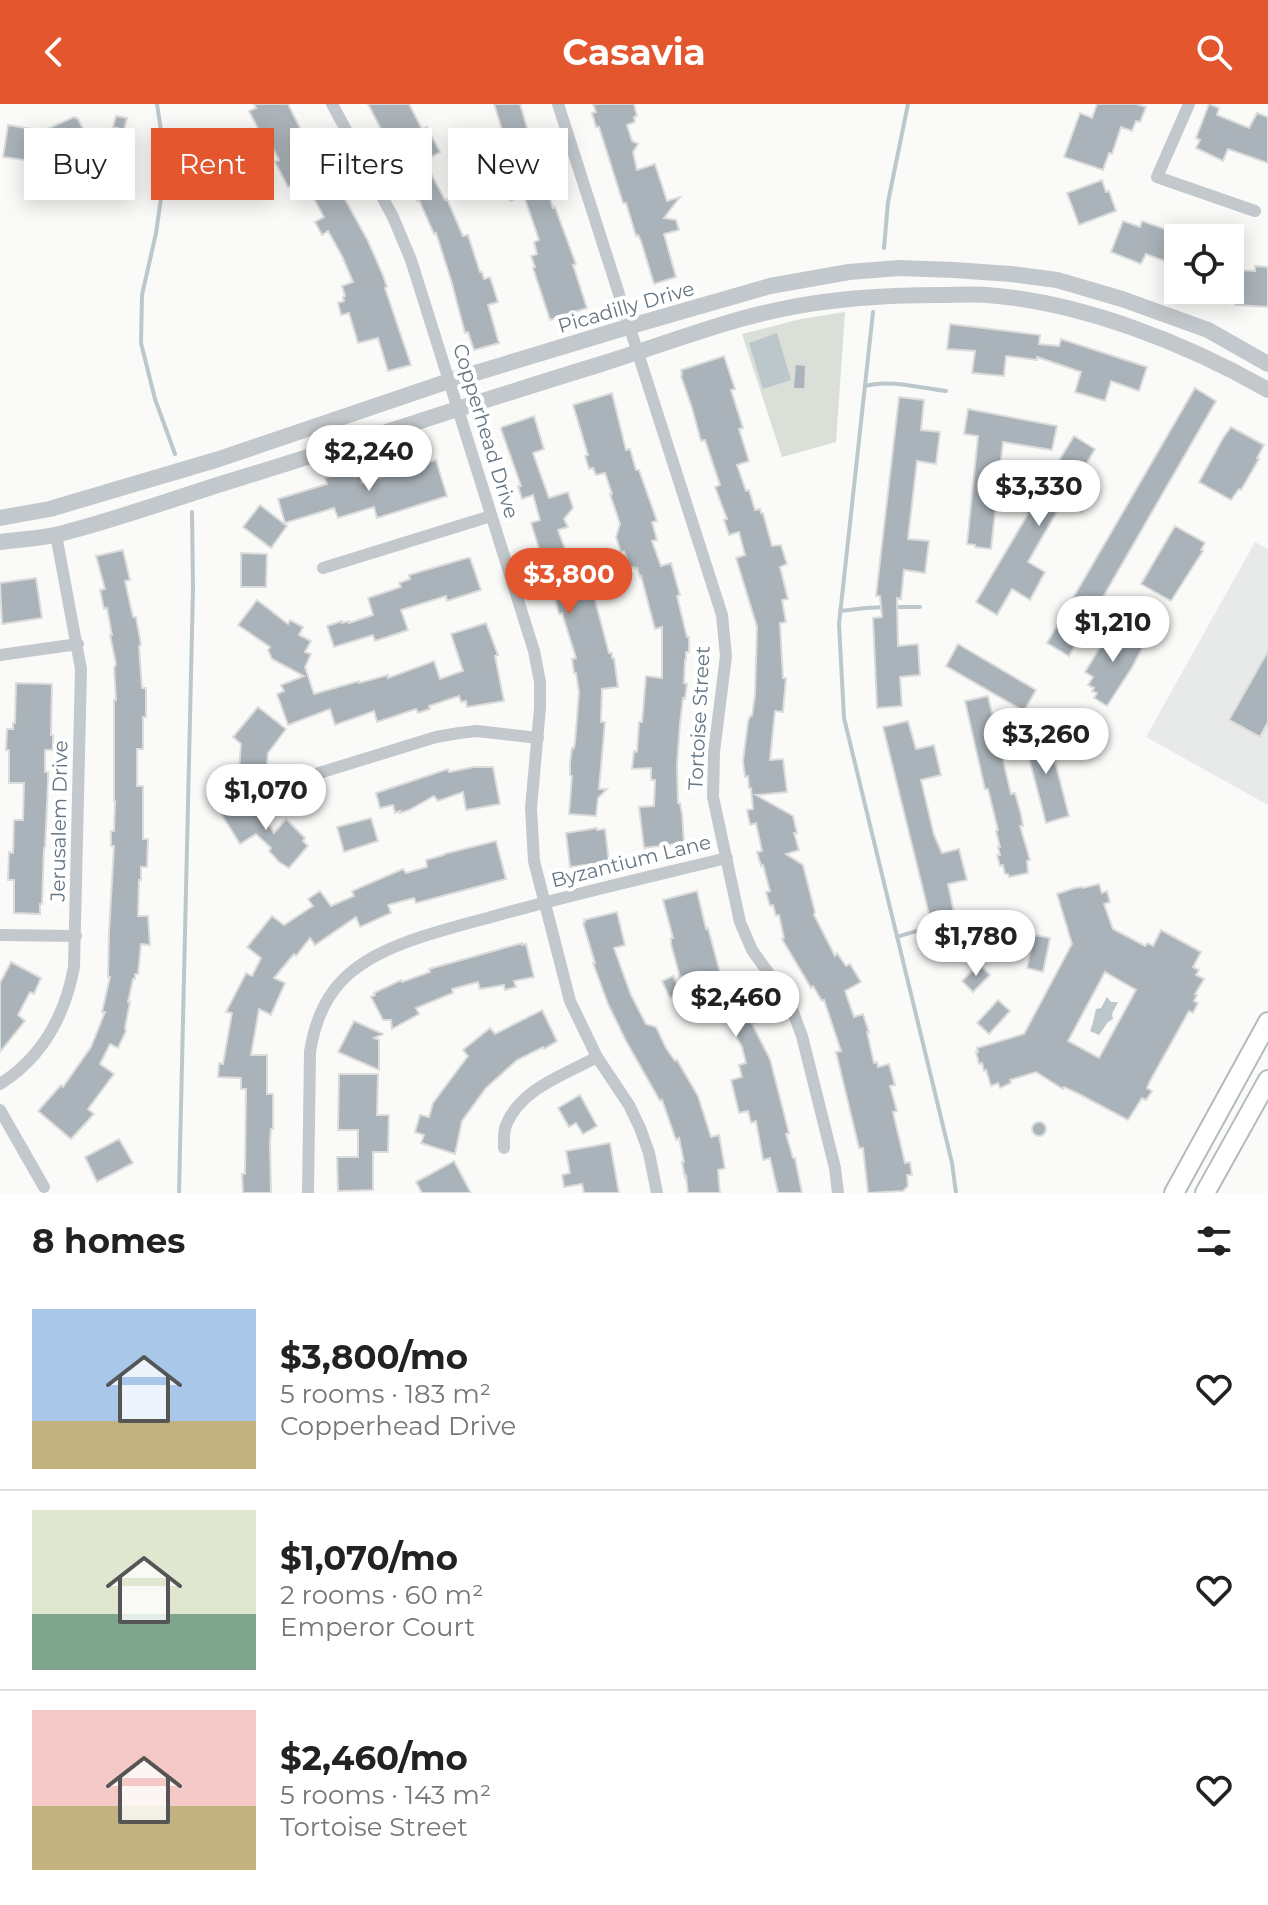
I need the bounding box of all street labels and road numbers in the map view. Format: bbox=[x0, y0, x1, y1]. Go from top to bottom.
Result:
street label: Picadilly Drive bbox=[555, 276, 697, 338]
street label: Copperhead Drive bbox=[448, 341, 524, 521]
street label: Tortoise Street bbox=[683, 645, 715, 791]
street label: Jerusalem Drive bbox=[46, 740, 72, 903]
street label: Byzantium Lane bbox=[549, 830, 713, 892]

